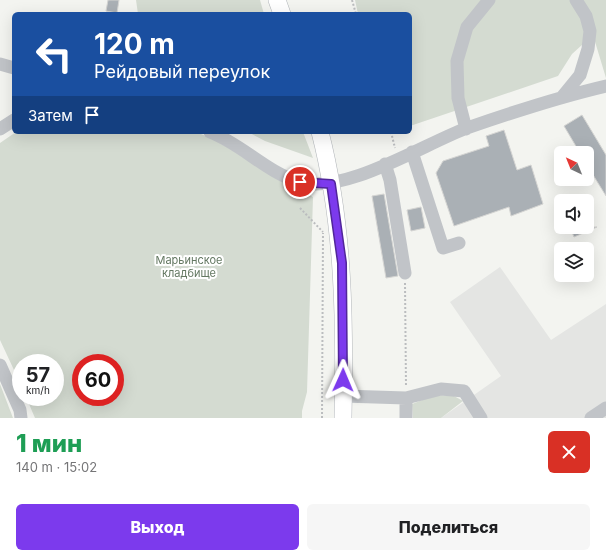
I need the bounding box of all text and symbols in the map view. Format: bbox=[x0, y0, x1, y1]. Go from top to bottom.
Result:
text: 120 m bbox=[94, 27, 175, 61]
icon: left bbox=[28, 28, 80, 80]
text: Рейдовый переулок bbox=[94, 61, 270, 82]
icon: arrive bbox=[81, 104, 103, 126]
text: Затем bbox=[28, 106, 73, 125]
north arrow bbox=[554, 146, 594, 186]
map controls bbox=[554, 146, 594, 282]
pin bbox=[283, 165, 317, 199]
icon: arrive bbox=[289, 171, 311, 193]
button: sound bbox=[554, 194, 594, 234]
button: layers bbox=[554, 242, 594, 282]
park label: Марьинское кладбище bbox=[155, 253, 223, 280]
speed limit sign: 60 bbox=[72, 354, 124, 406]
position arrow bbox=[322, 359, 364, 401]
text: 57 bbox=[26, 363, 50, 387]
text: km/h bbox=[26, 384, 50, 396]
text: 1 мин bbox=[16, 429, 82, 458]
button: close bbox=[548, 431, 590, 473]
text: 140 m · 15:02 bbox=[16, 459, 97, 475]
button: Выход bbox=[16, 504, 299, 550]
button: Поделиться bbox=[307, 504, 590, 550]

